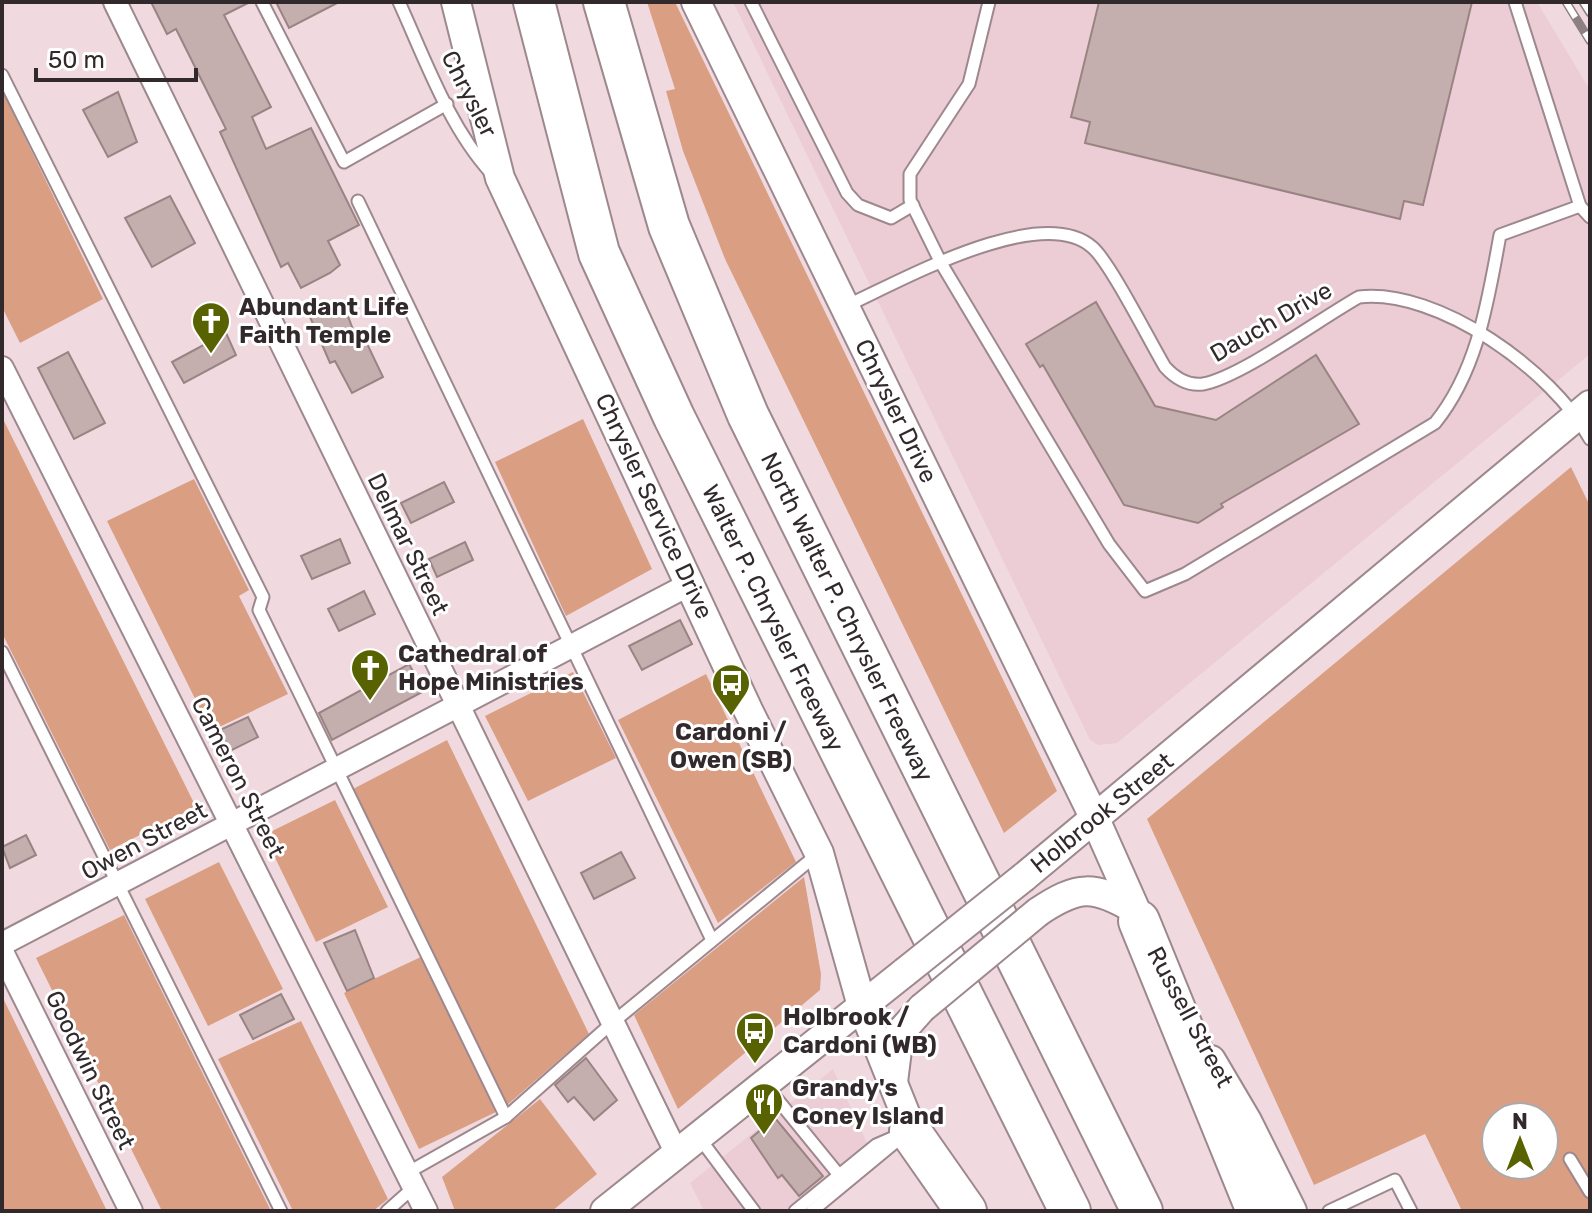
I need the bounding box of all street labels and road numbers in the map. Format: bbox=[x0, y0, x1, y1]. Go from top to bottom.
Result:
street label: Chrysler bbox=[435, 46, 503, 142]
street label: Dauch Drive bbox=[1205, 276, 1337, 368]
street label: Chrysler Drive bbox=[849, 335, 943, 487]
street label: Chrysler Service Drive bbox=[589, 389, 719, 623]
street label: North Walter P. Chrysler Freeway bbox=[754, 447, 940, 787]
street label: Delmar Street bbox=[362, 469, 454, 619]
street label: Walter P. Chrysler Freeway bbox=[696, 479, 850, 757]
street label: Cameron Street bbox=[185, 692, 291, 862]
street label: Holbrook Street bbox=[1025, 747, 1179, 879]
street label: Owen Street bbox=[76, 796, 212, 886]
street label: Russell Street bbox=[1141, 942, 1239, 1092]
street label: Goodwin Street bbox=[39, 986, 141, 1154]

